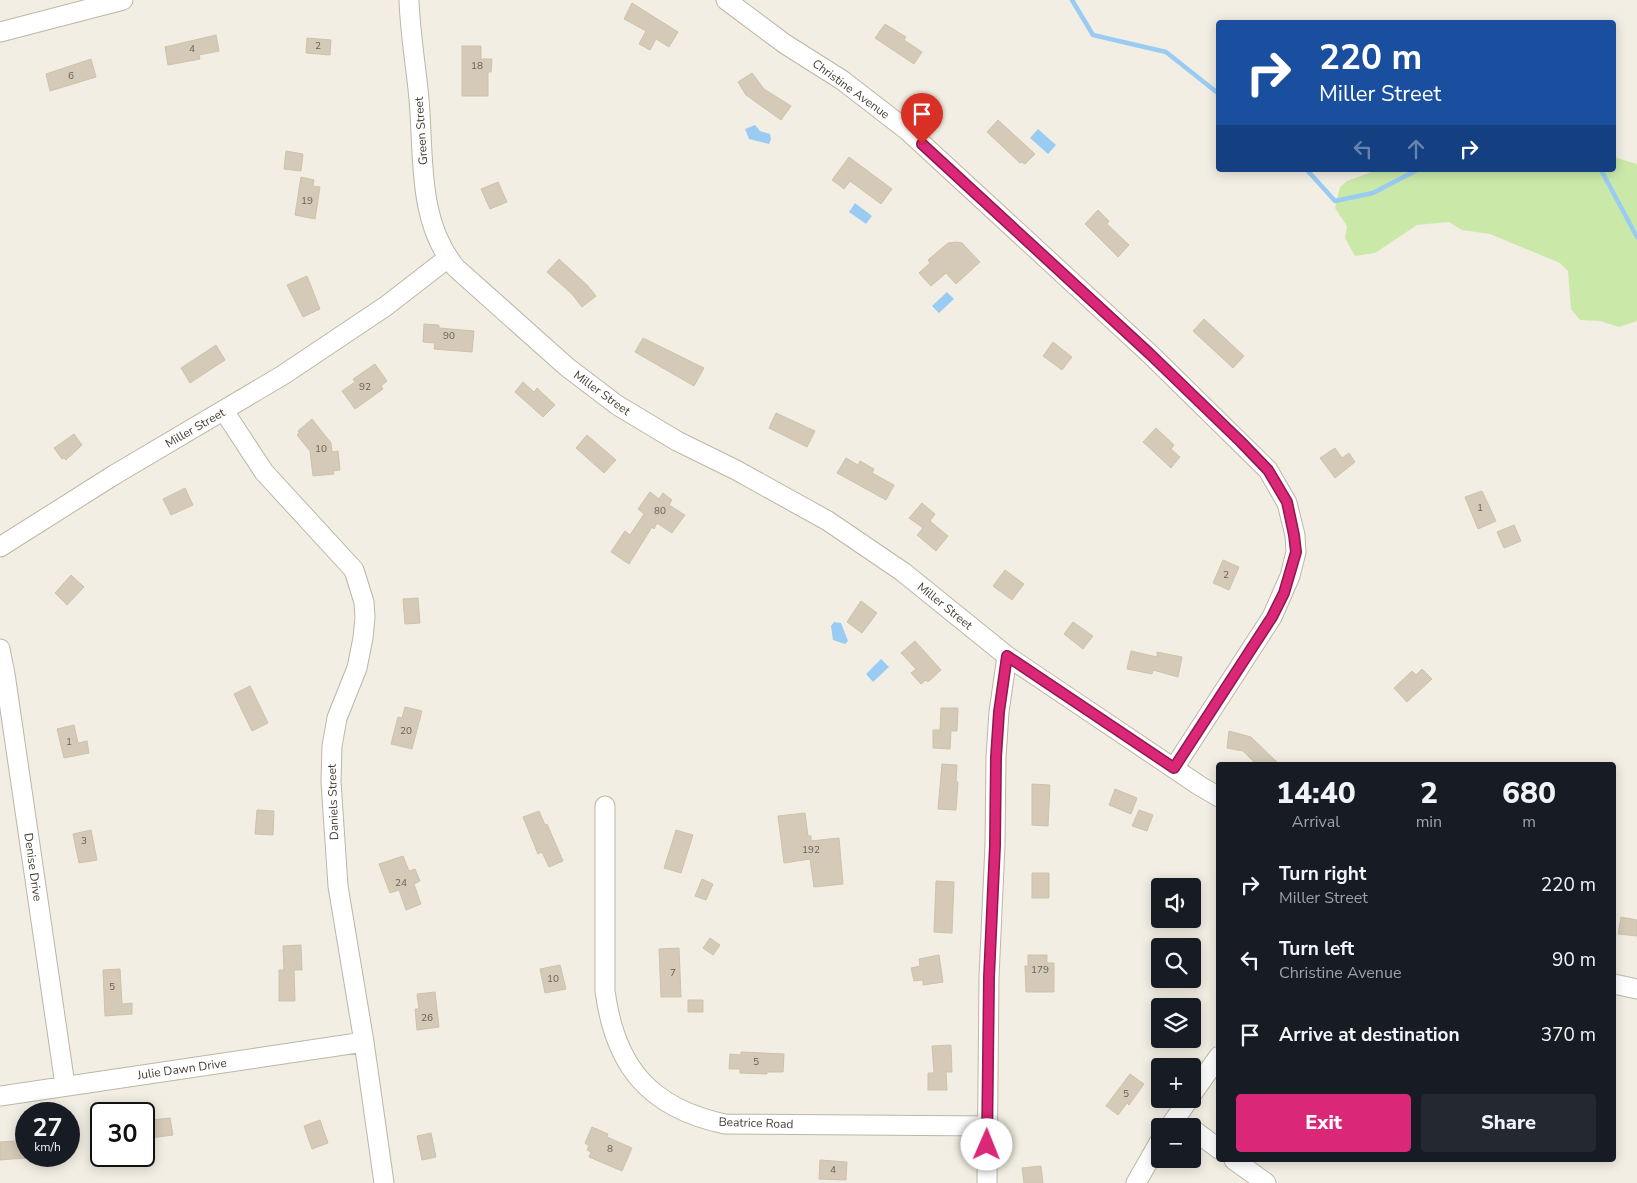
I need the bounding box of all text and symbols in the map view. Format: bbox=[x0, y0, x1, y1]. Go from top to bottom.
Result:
text: 220 m bbox=[1319, 34, 1422, 81]
house number: 2 bbox=[315, 39, 321, 53]
icon: right bbox=[1236, 40, 1301, 105]
house number: 4 bbox=[189, 42, 195, 56]
street label: Christine Avenue bbox=[809, 56, 893, 122]
house number: 18 bbox=[471, 59, 483, 73]
house number: 6 bbox=[68, 69, 74, 83]
text: Miller Street bbox=[1319, 79, 1441, 109]
pin bbox=[901, 93, 943, 144]
street label: Green Street bbox=[411, 96, 431, 166]
icon: arrive bbox=[908, 100, 936, 128]
icon: left bbox=[1349, 135, 1377, 163]
icon: ahead bbox=[1402, 135, 1430, 163]
icon: right bbox=[1455, 135, 1483, 163]
house number: 19 bbox=[301, 194, 313, 208]
house number: 90 bbox=[443, 329, 455, 343]
street label: Miller Street bbox=[570, 367, 634, 420]
house number: 92 bbox=[359, 380, 371, 394]
street label: Miller Street bbox=[162, 404, 229, 452]
house number: 10 bbox=[315, 442, 327, 456]
house number: 1 bbox=[1477, 501, 1483, 515]
house number: 80 bbox=[654, 504, 666, 518]
house number: 2 bbox=[1223, 568, 1229, 582]
street label: Miller Street bbox=[914, 579, 977, 634]
house number: 20 bbox=[400, 724, 412, 738]
house number: 1 bbox=[66, 735, 72, 749]
street label: Daniels Street bbox=[324, 763, 342, 840]
text: 14:40 bbox=[1276, 773, 1356, 814]
text: 2 bbox=[1420, 773, 1438, 814]
text: 680 bbox=[1502, 773, 1556, 814]
text: Arrival bbox=[1292, 811, 1340, 833]
text: min bbox=[1416, 811, 1442, 833]
text: m bbox=[1522, 811, 1536, 833]
street label: Denise Drive bbox=[20, 832, 46, 902]
house number: 3 bbox=[81, 834, 87, 848]
house number: 192 bbox=[802, 843, 820, 857]
text: Turn right bbox=[1279, 861, 1366, 887]
icon: right bbox=[1236, 871, 1264, 899]
text: 220 m bbox=[1541, 872, 1596, 898]
house number: 24 bbox=[395, 876, 407, 890]
map controls bbox=[1151, 878, 1201, 1168]
button: sound bbox=[1151, 878, 1201, 928]
text: Miller Street bbox=[1279, 887, 1368, 909]
text: Turn left bbox=[1279, 936, 1354, 962]
button: search bbox=[1151, 938, 1201, 988]
icon: left bbox=[1236, 946, 1264, 974]
text: 90 m bbox=[1552, 947, 1596, 973]
text: Christine Avenue bbox=[1279, 962, 1401, 984]
house number: 179 bbox=[1031, 963, 1049, 977]
house number: 7 bbox=[670, 966, 676, 980]
house number: 10 bbox=[547, 972, 559, 986]
house number: 5 bbox=[109, 980, 115, 994]
button: layers bbox=[1151, 998, 1201, 1048]
house number: 26 bbox=[421, 1011, 433, 1025]
icon: arrive bbox=[1236, 1021, 1264, 1049]
text: Arrive at destination bbox=[1279, 1022, 1460, 1048]
text: 370 m bbox=[1541, 1022, 1596, 1048]
street label: Julie Dawn Drive bbox=[135, 1055, 228, 1083]
house number: 5 bbox=[753, 1055, 759, 1069]
button: + bbox=[1151, 1058, 1201, 1108]
house number: 5 bbox=[1123, 1087, 1129, 1101]
button: Exit bbox=[1236, 1094, 1411, 1152]
button: Share bbox=[1421, 1094, 1596, 1152]
speed limit sign: 30 bbox=[90, 1102, 155, 1167]
text: 27 bbox=[32, 1111, 63, 1145]
street label: Beatrice Road bbox=[718, 1114, 794, 1132]
position arrow bbox=[960, 1118, 1012, 1170]
button: − bbox=[1151, 1118, 1201, 1168]
text: km/h bbox=[34, 1139, 61, 1155]
house number: 8 bbox=[607, 1142, 613, 1156]
house number: 4 bbox=[830, 1163, 836, 1177]

